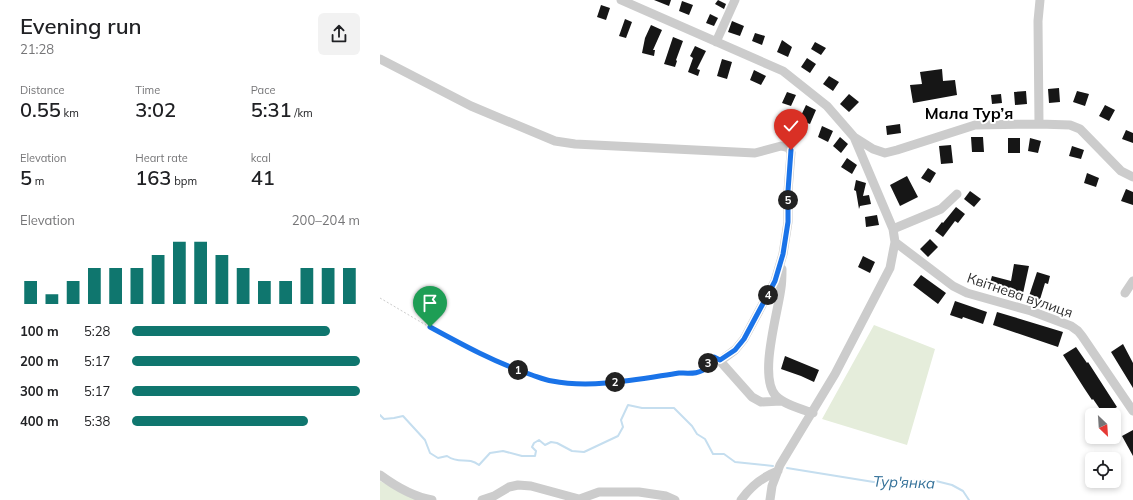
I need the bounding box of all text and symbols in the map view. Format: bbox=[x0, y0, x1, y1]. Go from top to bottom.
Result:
text: Evening run bbox=[20, 12, 142, 40]
button: share bbox=[318, 13, 360, 55]
text: 21:28 bbox=[20, 41, 54, 57]
text: Distance bbox=[20, 83, 64, 97]
text: Time bbox=[135, 83, 160, 97]
text: Pace bbox=[251, 83, 275, 97]
text: 0.55 bbox=[20, 97, 61, 122]
text: 3:02 bbox=[135, 97, 176, 122]
text: 5:31 bbox=[251, 97, 291, 122]
district label: Мала Тур’я bbox=[925, 103, 1013, 123]
text: km bbox=[61, 106, 79, 120]
text: /km bbox=[291, 106, 313, 120]
pin bbox=[774, 109, 808, 150]
icon: check bbox=[780, 115, 802, 137]
text: Elevation bbox=[20, 151, 67, 165]
text: Heart rate bbox=[135, 151, 188, 165]
text: kcal bbox=[251, 151, 271, 165]
text: 5 bbox=[20, 165, 32, 190]
text: 163 bbox=[135, 165, 171, 190]
text: 41 bbox=[251, 165, 275, 190]
text: m bbox=[32, 174, 45, 188]
text: bpm bbox=[171, 174, 197, 188]
pin: 5 bbox=[778, 190, 798, 210]
text: 5 bbox=[785, 193, 791, 207]
text: Elevation bbox=[20, 212, 75, 228]
text: 200–204 m bbox=[292, 212, 360, 228]
street label: Квітнева вулиця bbox=[965, 268, 1075, 322]
pin: 4 bbox=[758, 285, 778, 305]
pin bbox=[413, 286, 447, 327]
text: 4 bbox=[765, 288, 771, 302]
icon: arrive bbox=[419, 292, 441, 314]
text: 100 m bbox=[20, 323, 59, 339]
text: 5:28 bbox=[84, 323, 110, 339]
text: 200 m bbox=[20, 353, 59, 369]
text: 5:17 bbox=[84, 353, 110, 369]
pin: 3 bbox=[698, 353, 718, 373]
text: 3 bbox=[705, 356, 711, 370]
pin: 1 bbox=[508, 360, 528, 380]
text: 1 bbox=[515, 363, 521, 377]
pin: 2 bbox=[605, 372, 625, 392]
text: 2 bbox=[612, 375, 618, 389]
text: 300 m bbox=[20, 383, 59, 399]
text: 5:17 bbox=[84, 383, 110, 399]
north arrow bbox=[1085, 408, 1121, 444]
map controls bbox=[1085, 408, 1121, 488]
text: 400 m bbox=[20, 413, 59, 429]
text: 5:38 bbox=[84, 413, 110, 429]
button: locate bbox=[1085, 452, 1121, 488]
water label: Тур'янка bbox=[873, 471, 935, 493]

